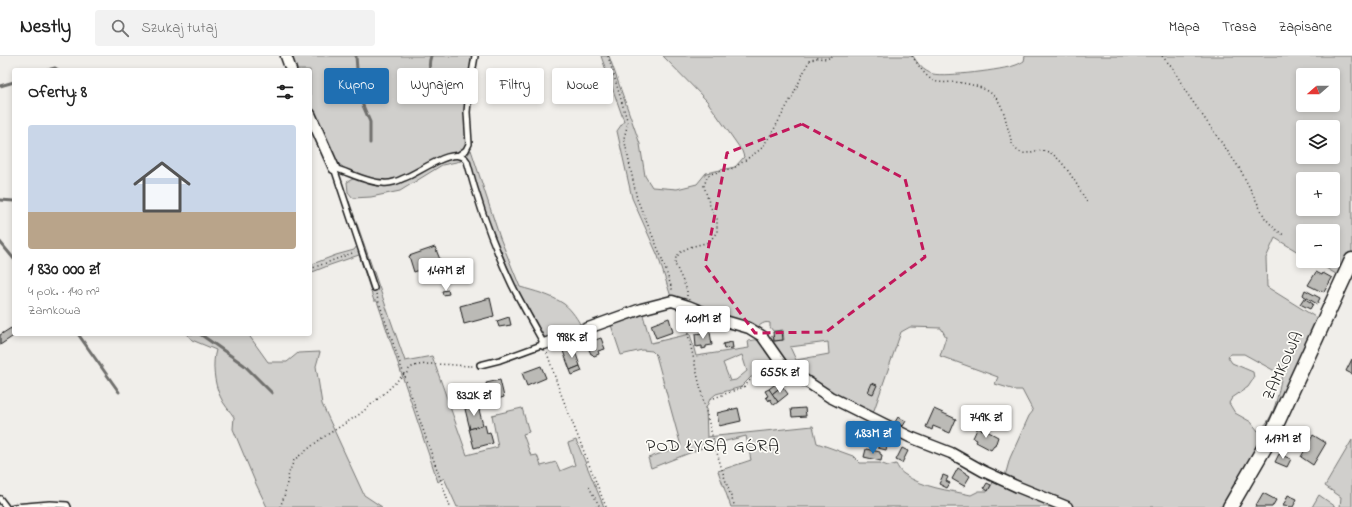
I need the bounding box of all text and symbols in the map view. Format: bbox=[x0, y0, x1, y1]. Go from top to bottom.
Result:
search box bbox=[95, 10, 375, 46]
text: Nestly bbox=[20, 14, 71, 41]
icon: search bbox=[109, 17, 131, 39]
text: Szukaj tutaj bbox=[141, 17, 217, 39]
text: Mapa bbox=[1169, 17, 1200, 38]
text: Trasa bbox=[1222, 17, 1256, 38]
text: Zapisane bbox=[1278, 17, 1332, 38]
chip: Kupno bbox=[324, 68, 389, 104]
chip: Wynajem bbox=[397, 68, 478, 104]
chip: Filtry bbox=[486, 68, 544, 104]
chip: Nowe bbox=[552, 68, 613, 104]
north arrow bbox=[1296, 68, 1340, 112]
map controls bbox=[1296, 68, 1340, 268]
text: Oferty: 8 bbox=[28, 80, 87, 105]
icon: filters bbox=[274, 81, 296, 103]
button: layers bbox=[1296, 120, 1340, 164]
icon: home bbox=[126, 151, 198, 223]
button: + bbox=[1296, 172, 1340, 216]
button: − bbox=[1296, 224, 1340, 268]
text: 1 830 000 zł bbox=[28, 257, 100, 282]
pin: 1.47M zł bbox=[405, 258, 487, 292]
text: 1.47M zł bbox=[427, 261, 465, 280]
text: 4 pok. · 140 m² bbox=[28, 282, 100, 301]
text: Zamkowa bbox=[28, 301, 81, 320]
pin: 1.01M zł bbox=[662, 306, 744, 340]
text: 1.01M zł bbox=[685, 309, 721, 328]
pin: 998K zł bbox=[535, 325, 609, 359]
street label: ZAMKOWA bbox=[1256, 327, 1310, 405]
text: 998K zł bbox=[557, 328, 587, 347]
pin: 655K zł bbox=[743, 360, 817, 394]
text: 655K zł bbox=[761, 363, 799, 382]
pin: 832K zł bbox=[437, 383, 511, 417]
text: 832K zł bbox=[457, 386, 491, 405]
pin: 749K zł bbox=[949, 405, 1023, 439]
text: 749K zł bbox=[970, 408, 1002, 427]
pin: 1.83M zł bbox=[832, 421, 914, 455]
text: 1.83M zł bbox=[855, 424, 891, 443]
pin: 1.17M zł bbox=[1242, 426, 1324, 460]
text: 1.17M zł bbox=[1265, 429, 1301, 448]
district label: POD ŁYSĄ GÓRĄ bbox=[646, 434, 780, 460]

